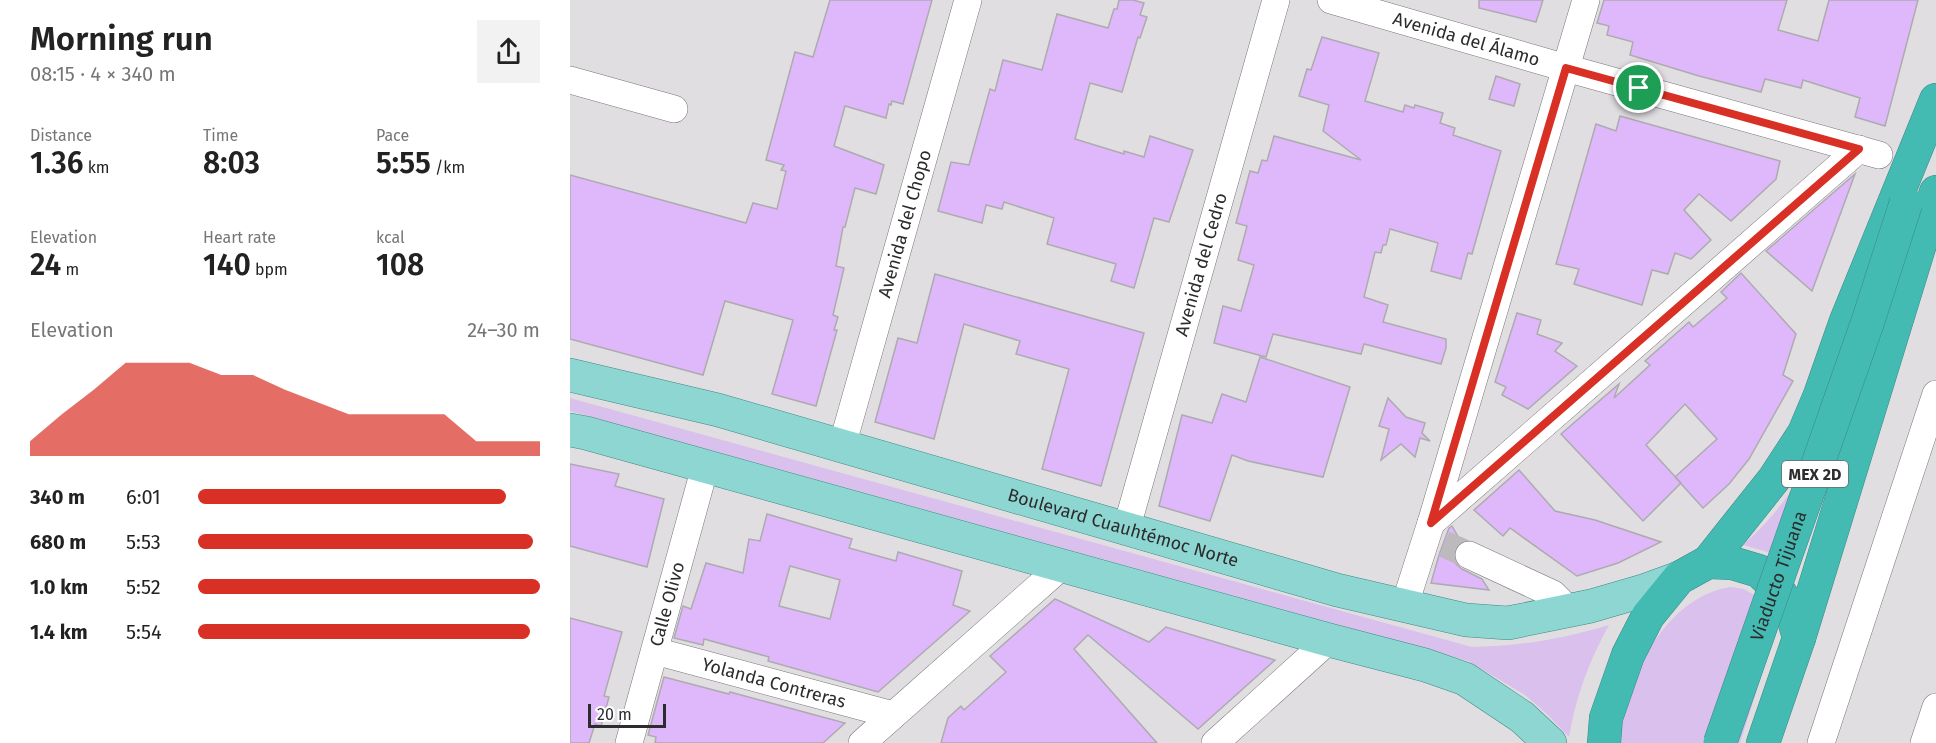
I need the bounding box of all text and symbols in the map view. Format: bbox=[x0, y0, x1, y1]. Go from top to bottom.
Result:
street label: Avenida del Álamo bbox=[1390, 8, 1542, 71]
text: Morning run bbox=[30, 19, 213, 59]
button: share bbox=[477, 20, 540, 83]
text: 08:15 · 4 × 340 m bbox=[30, 62, 176, 86]
pin bbox=[1613, 62, 1664, 113]
icon: arrive bbox=[1622, 71, 1655, 104]
text: Distance bbox=[30, 126, 92, 145]
text: Time bbox=[203, 126, 238, 145]
text: Pace bbox=[376, 126, 409, 145]
text: 1.36 bbox=[30, 145, 83, 181]
text: 8:03 bbox=[203, 145, 260, 181]
text: 5:55 bbox=[376, 145, 431, 181]
street label: Avenida del Chopo bbox=[873, 147, 936, 300]
text: km bbox=[83, 158, 110, 177]
text: /km bbox=[431, 158, 465, 177]
street label: Avenida del Cedro bbox=[1170, 190, 1232, 339]
text: Elevation bbox=[30, 228, 97, 247]
text: Heart rate bbox=[203, 228, 276, 247]
text: kcal bbox=[376, 228, 405, 247]
text: 24 bbox=[30, 247, 61, 283]
text: 140 bbox=[203, 247, 251, 283]
text: 108 bbox=[376, 247, 424, 283]
text: m bbox=[61, 260, 79, 279]
text: bpm bbox=[251, 260, 288, 279]
text: Elevation bbox=[30, 318, 114, 342]
text: 24–30 m bbox=[467, 318, 540, 342]
road number: MEX 2D bbox=[1782, 461, 1848, 487]
street label: Boulevard Cuauhtémoc Norte bbox=[1005, 484, 1241, 572]
text: 340 m bbox=[30, 485, 85, 509]
text: 6:01 bbox=[126, 485, 161, 509]
street label: Viaducto Tijuana bbox=[1746, 508, 1812, 644]
text: 680 m bbox=[30, 530, 86, 554]
text: 5:53 bbox=[126, 530, 161, 554]
street label: Calle Olivo bbox=[645, 559, 689, 649]
text: 1.0 km bbox=[30, 575, 88, 599]
text: 5:52 bbox=[126, 575, 161, 599]
text: 1.4 km bbox=[30, 620, 88, 644]
text: 5:54 bbox=[126, 620, 162, 644]
street label: Yolanda Contreras bbox=[699, 653, 848, 713]
scale bar bbox=[588, 701, 666, 728]
text: 20 m bbox=[597, 705, 632, 724]

